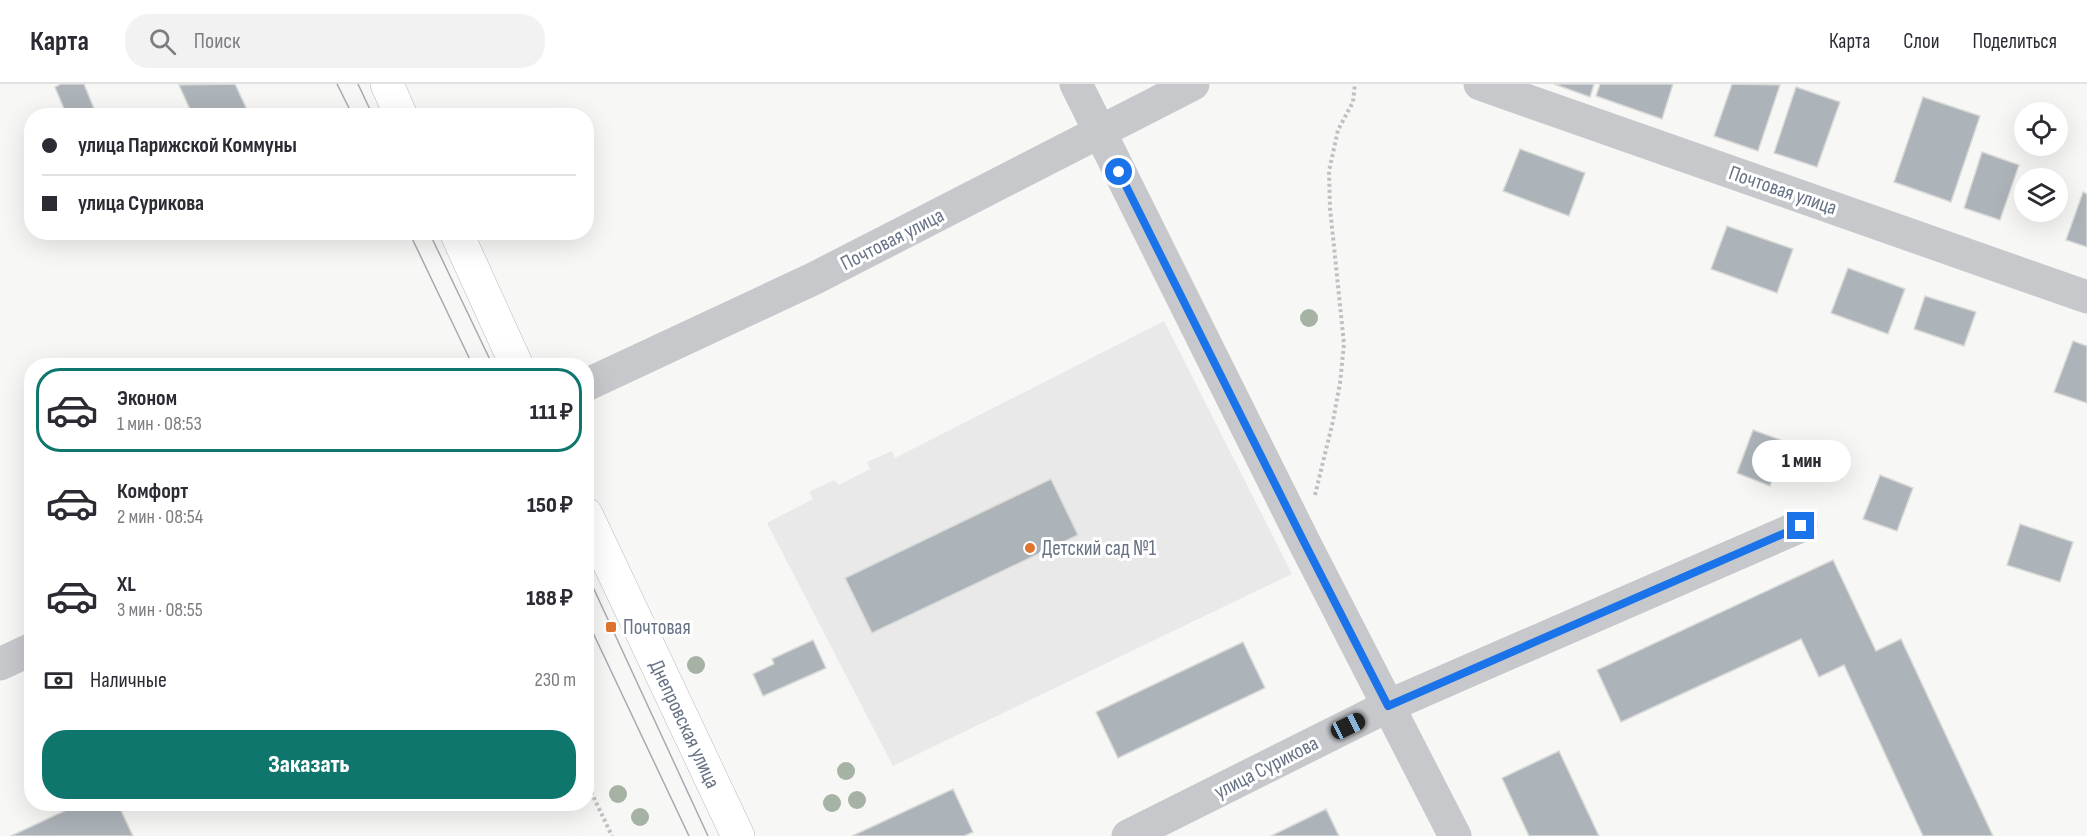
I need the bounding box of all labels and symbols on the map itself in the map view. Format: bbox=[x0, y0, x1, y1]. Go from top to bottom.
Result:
route start bbox=[1105, 158, 1132, 185]
street label: Почтовая улица bbox=[1725, 160, 1840, 221]
street label: Почтовая улица bbox=[836, 203, 948, 276]
callout: 1 мин bbox=[1752, 439, 1850, 481]
route end bbox=[1787, 512, 1814, 539]
place label: Детский сад №1 bbox=[1042, 536, 1157, 561]
marker: Детский сад №1 bbox=[1023, 541, 1037, 555]
place label: Почтовая bbox=[623, 615, 691, 640]
marker: Почтовая bbox=[604, 620, 618, 634]
street label: Днепровская улица bbox=[644, 656, 725, 792]
car bbox=[1328, 710, 1368, 742]
street label: улица Сурикова bbox=[1210, 731, 1322, 804]

